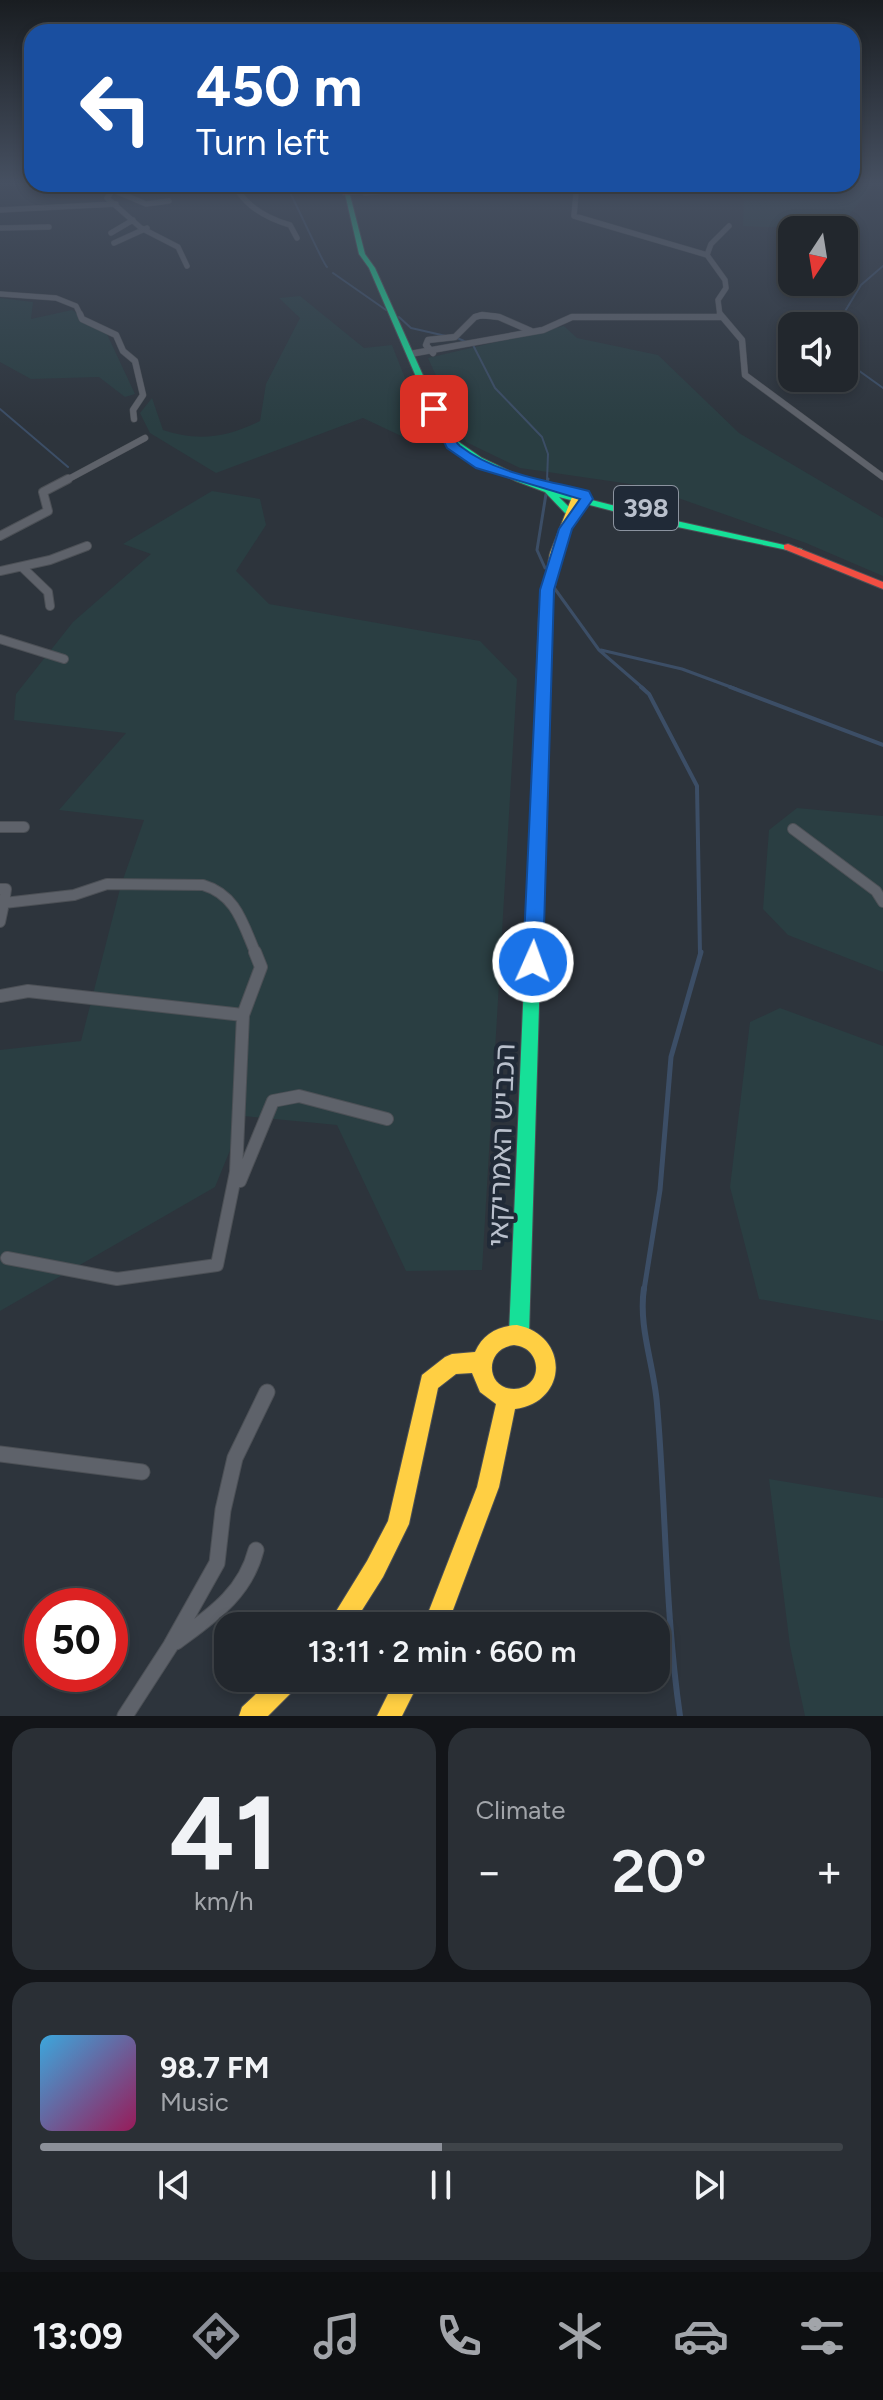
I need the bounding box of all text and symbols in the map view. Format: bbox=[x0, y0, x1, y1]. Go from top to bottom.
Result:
text: 450 m bbox=[196, 53, 362, 120]
icon: left bbox=[64, 56, 168, 160]
text: Turn left bbox=[196, 121, 330, 164]
north arrow bbox=[778, 216, 858, 296]
map controls bbox=[778, 216, 858, 392]
button: sound bbox=[778, 312, 858, 392]
pin bbox=[400, 375, 468, 443]
icon: arrive bbox=[412, 387, 456, 431]
road number: 398 bbox=[614, 486, 678, 530]
position arrow bbox=[491, 920, 575, 1004]
street label: הכביש האמריקאי bbox=[480, 1043, 522, 1247]
speed limit sign: 50 bbox=[24, 1588, 128, 1692]
text: 13:11 · 2 min · 660 m bbox=[308, 1633, 576, 1670]
text: 41 bbox=[169, 1770, 279, 1895]
text: Climate bbox=[476, 1794, 565, 1826]
text: 20° bbox=[612, 1835, 707, 1907]
text: − bbox=[476, 1845, 503, 1898]
text: + bbox=[816, 1845, 843, 1898]
text: km/h bbox=[194, 1885, 253, 1917]
text: 98.7 FM bbox=[160, 2049, 269, 2086]
text: Music bbox=[160, 2086, 229, 2118]
icon: previous bbox=[152, 2163, 196, 2207]
icon: pause bbox=[419, 2163, 463, 2207]
icon: next bbox=[687, 2163, 731, 2207]
icon: directions bbox=[188, 2308, 244, 2364]
icon: music bbox=[309, 2308, 365, 2364]
icon: phone bbox=[431, 2308, 487, 2364]
icon: climate bbox=[552, 2308, 608, 2364]
icon: car bbox=[673, 2308, 729, 2364]
icon: filters bbox=[794, 2308, 850, 2364]
text: 13:09 bbox=[33, 2315, 123, 2358]

